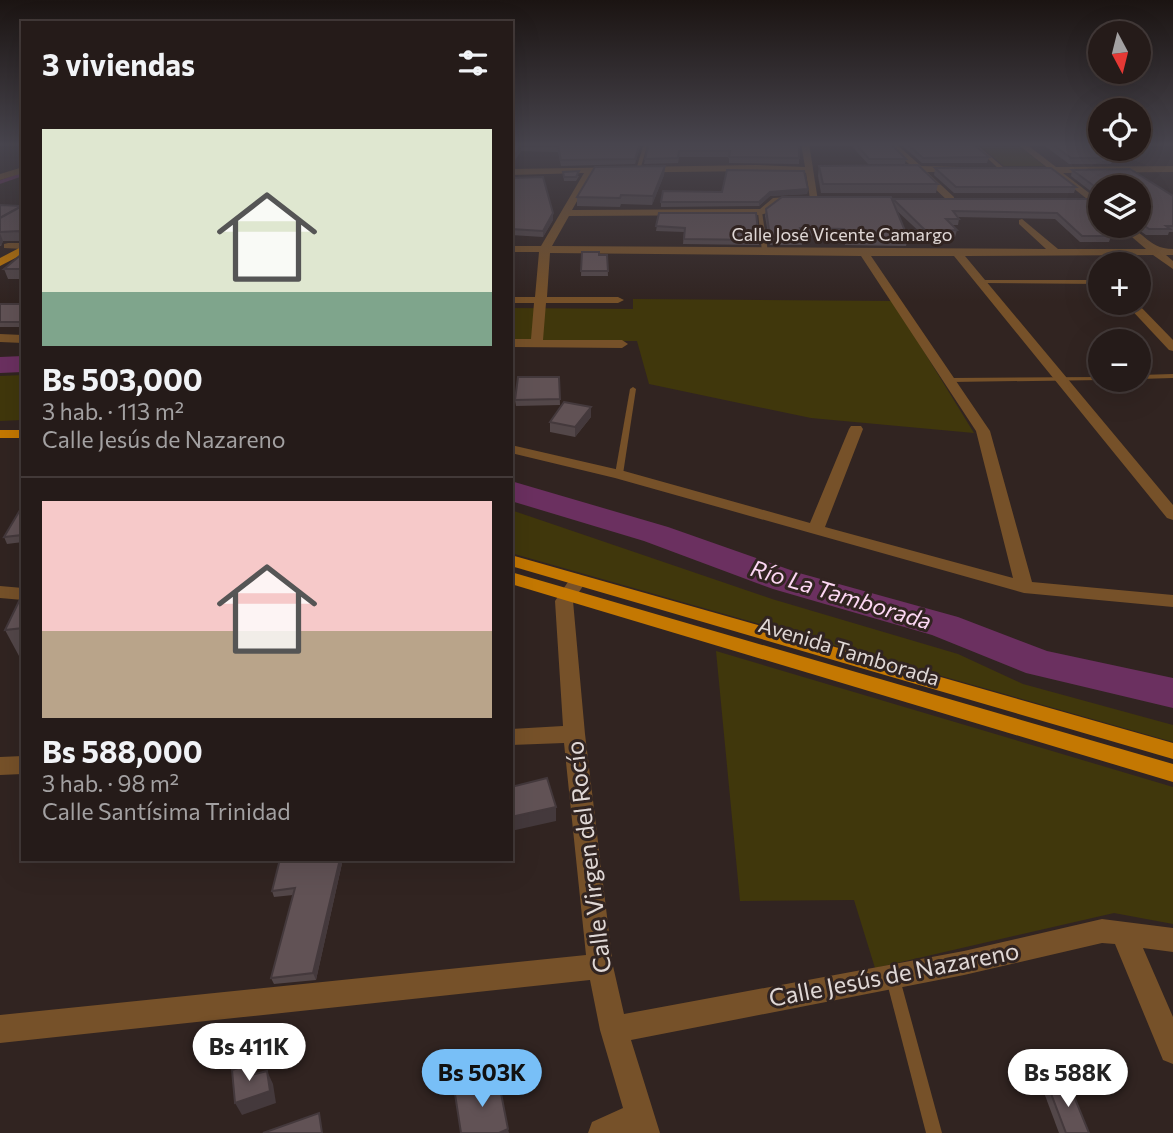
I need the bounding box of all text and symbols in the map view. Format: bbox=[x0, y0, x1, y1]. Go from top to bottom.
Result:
north arrow bbox=[1088, 21, 1152, 84]
map controls bbox=[1088, 21, 1151, 392]
icon: filters bbox=[454, 44, 492, 82]
text: 3 viviendas bbox=[42, 45, 195, 82]
button: locate bbox=[1088, 98, 1151, 161]
icon: home bbox=[204, 174, 330, 300]
button: layers bbox=[1088, 175, 1151, 238]
street label: Calle José Vicente Camargo bbox=[731, 223, 953, 245]
button: + bbox=[1088, 252, 1151, 315]
button: − bbox=[1088, 329, 1151, 392]
text: Bs 503,000 bbox=[42, 360, 203, 397]
text: 3 hab. · 113 m² bbox=[42, 397, 184, 425]
text: Calle Jesús de Nazareno bbox=[42, 425, 286, 453]
icon: home bbox=[204, 546, 330, 672]
water label: Río La Tamborada bbox=[748, 553, 935, 635]
street label: Avenida Tamborada bbox=[756, 611, 943, 690]
text: Bs 588,000 bbox=[42, 732, 203, 769]
street label: Calle Virgen del Rocío bbox=[559, 739, 616, 975]
text: 3 hab. · 98 m² bbox=[42, 769, 179, 797]
text: Calle Santísima Trinidad bbox=[42, 797, 291, 825]
street label: Calle Jesús de Nazareno bbox=[766, 935, 1021, 1012]
pin: Bs 411K bbox=[184, 1024, 314, 1083]
text: Bs 411K bbox=[209, 1032, 289, 1060]
pin: Bs 503K bbox=[417, 1050, 547, 1109]
pin: Bs 588K bbox=[1003, 1050, 1133, 1109]
text: Bs 503K bbox=[438, 1058, 526, 1086]
text: Bs 588K bbox=[1024, 1058, 1112, 1086]

